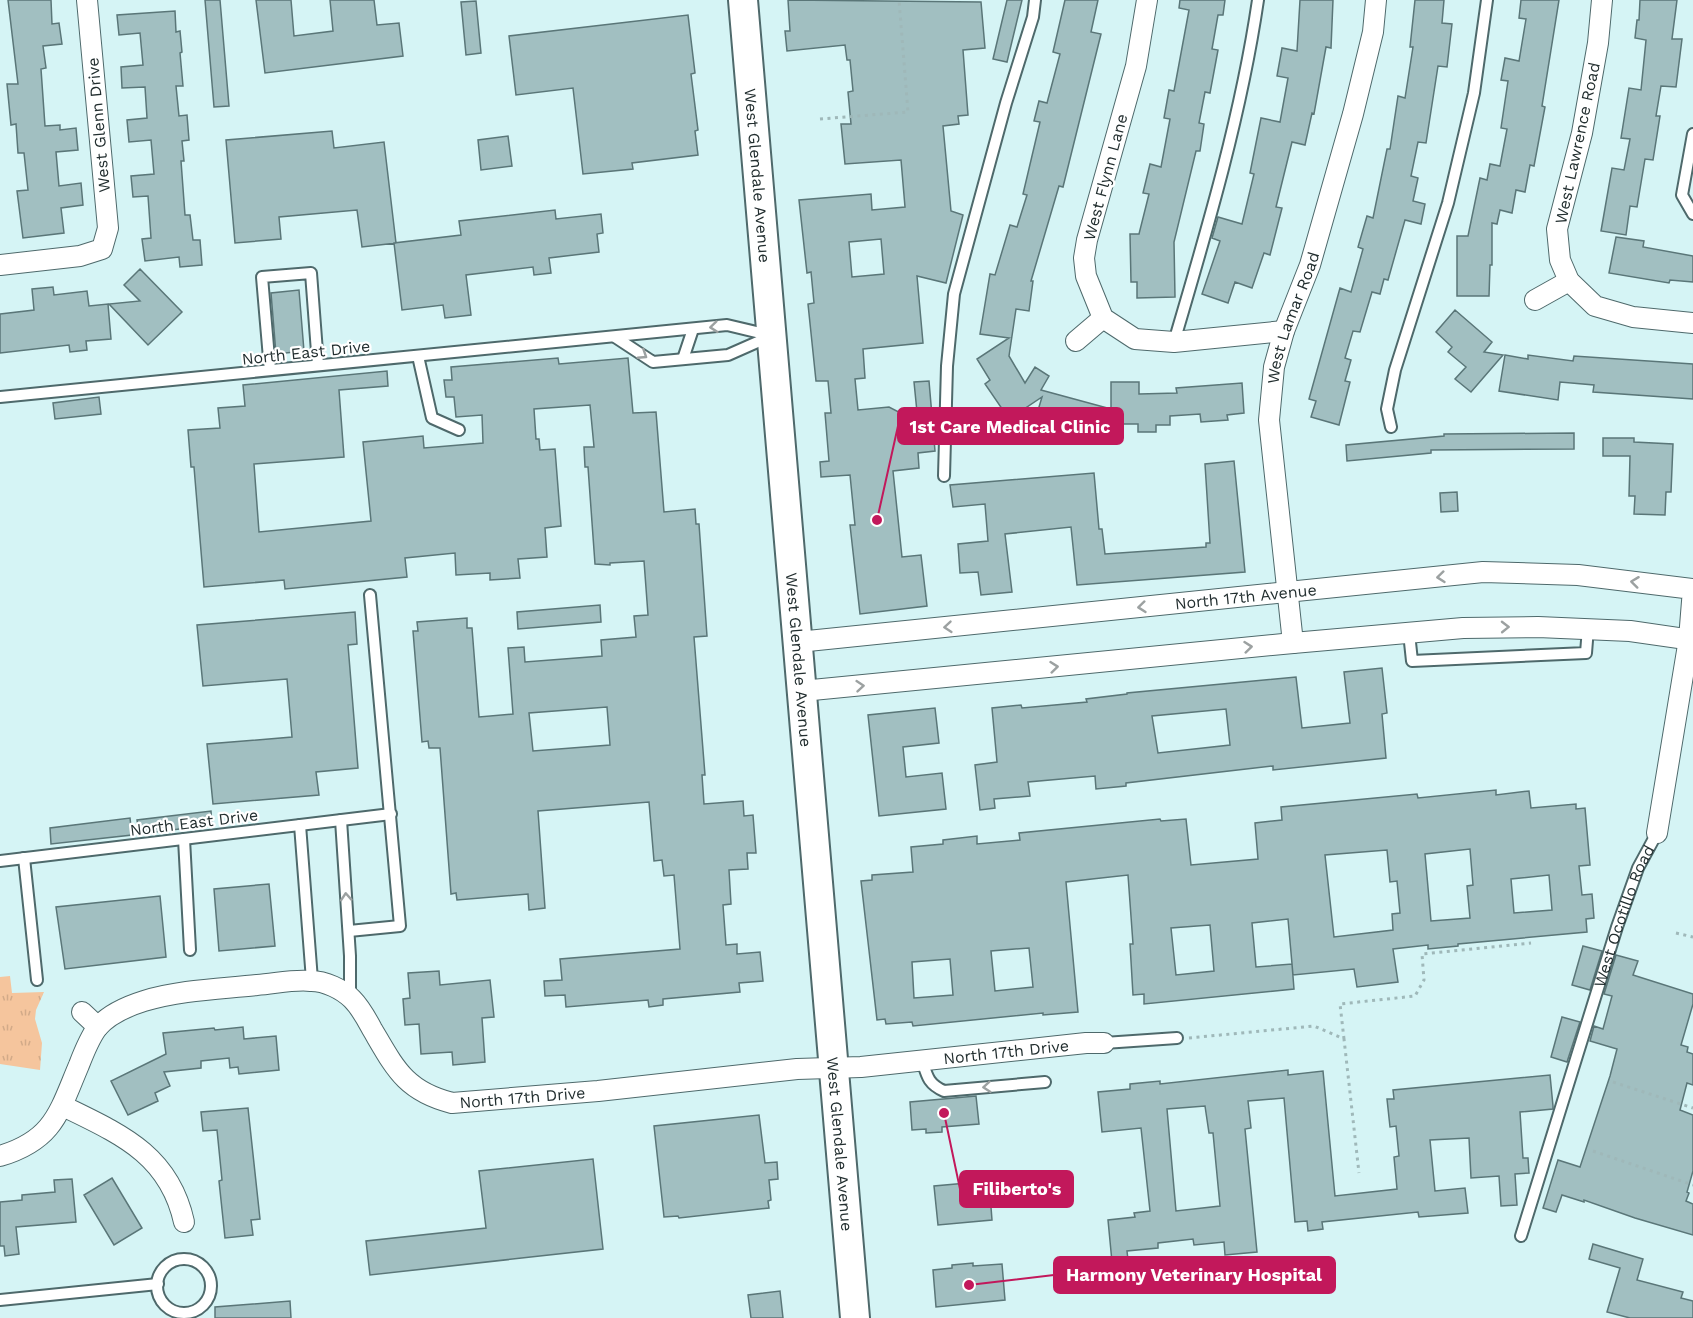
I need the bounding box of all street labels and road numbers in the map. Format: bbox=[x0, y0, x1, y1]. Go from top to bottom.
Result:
street label: West Glenn Drive bbox=[83, 57, 114, 193]
street label: West Lawrence Road bbox=[1551, 61, 1604, 226]
street label: West Glendale Avenue bbox=[741, 87, 774, 263]
street label: West Flynn Lane bbox=[1079, 112, 1132, 242]
street label: West Lamar Road bbox=[1263, 250, 1323, 385]
street label: North East Drive bbox=[241, 336, 371, 369]
street label: West Glendale Avenue bbox=[782, 572, 815, 748]
street label: North 17th Avenue bbox=[1174, 580, 1318, 613]
street label: North East Drive bbox=[129, 805, 259, 840]
street label: West Ocotillo Road bbox=[1590, 842, 1659, 990]
street label: North 17th Drive bbox=[942, 1036, 1070, 1068]
street label: West Glendale Avenue bbox=[823, 1056, 857, 1232]
street label: North 17th Drive bbox=[459, 1083, 586, 1112]

